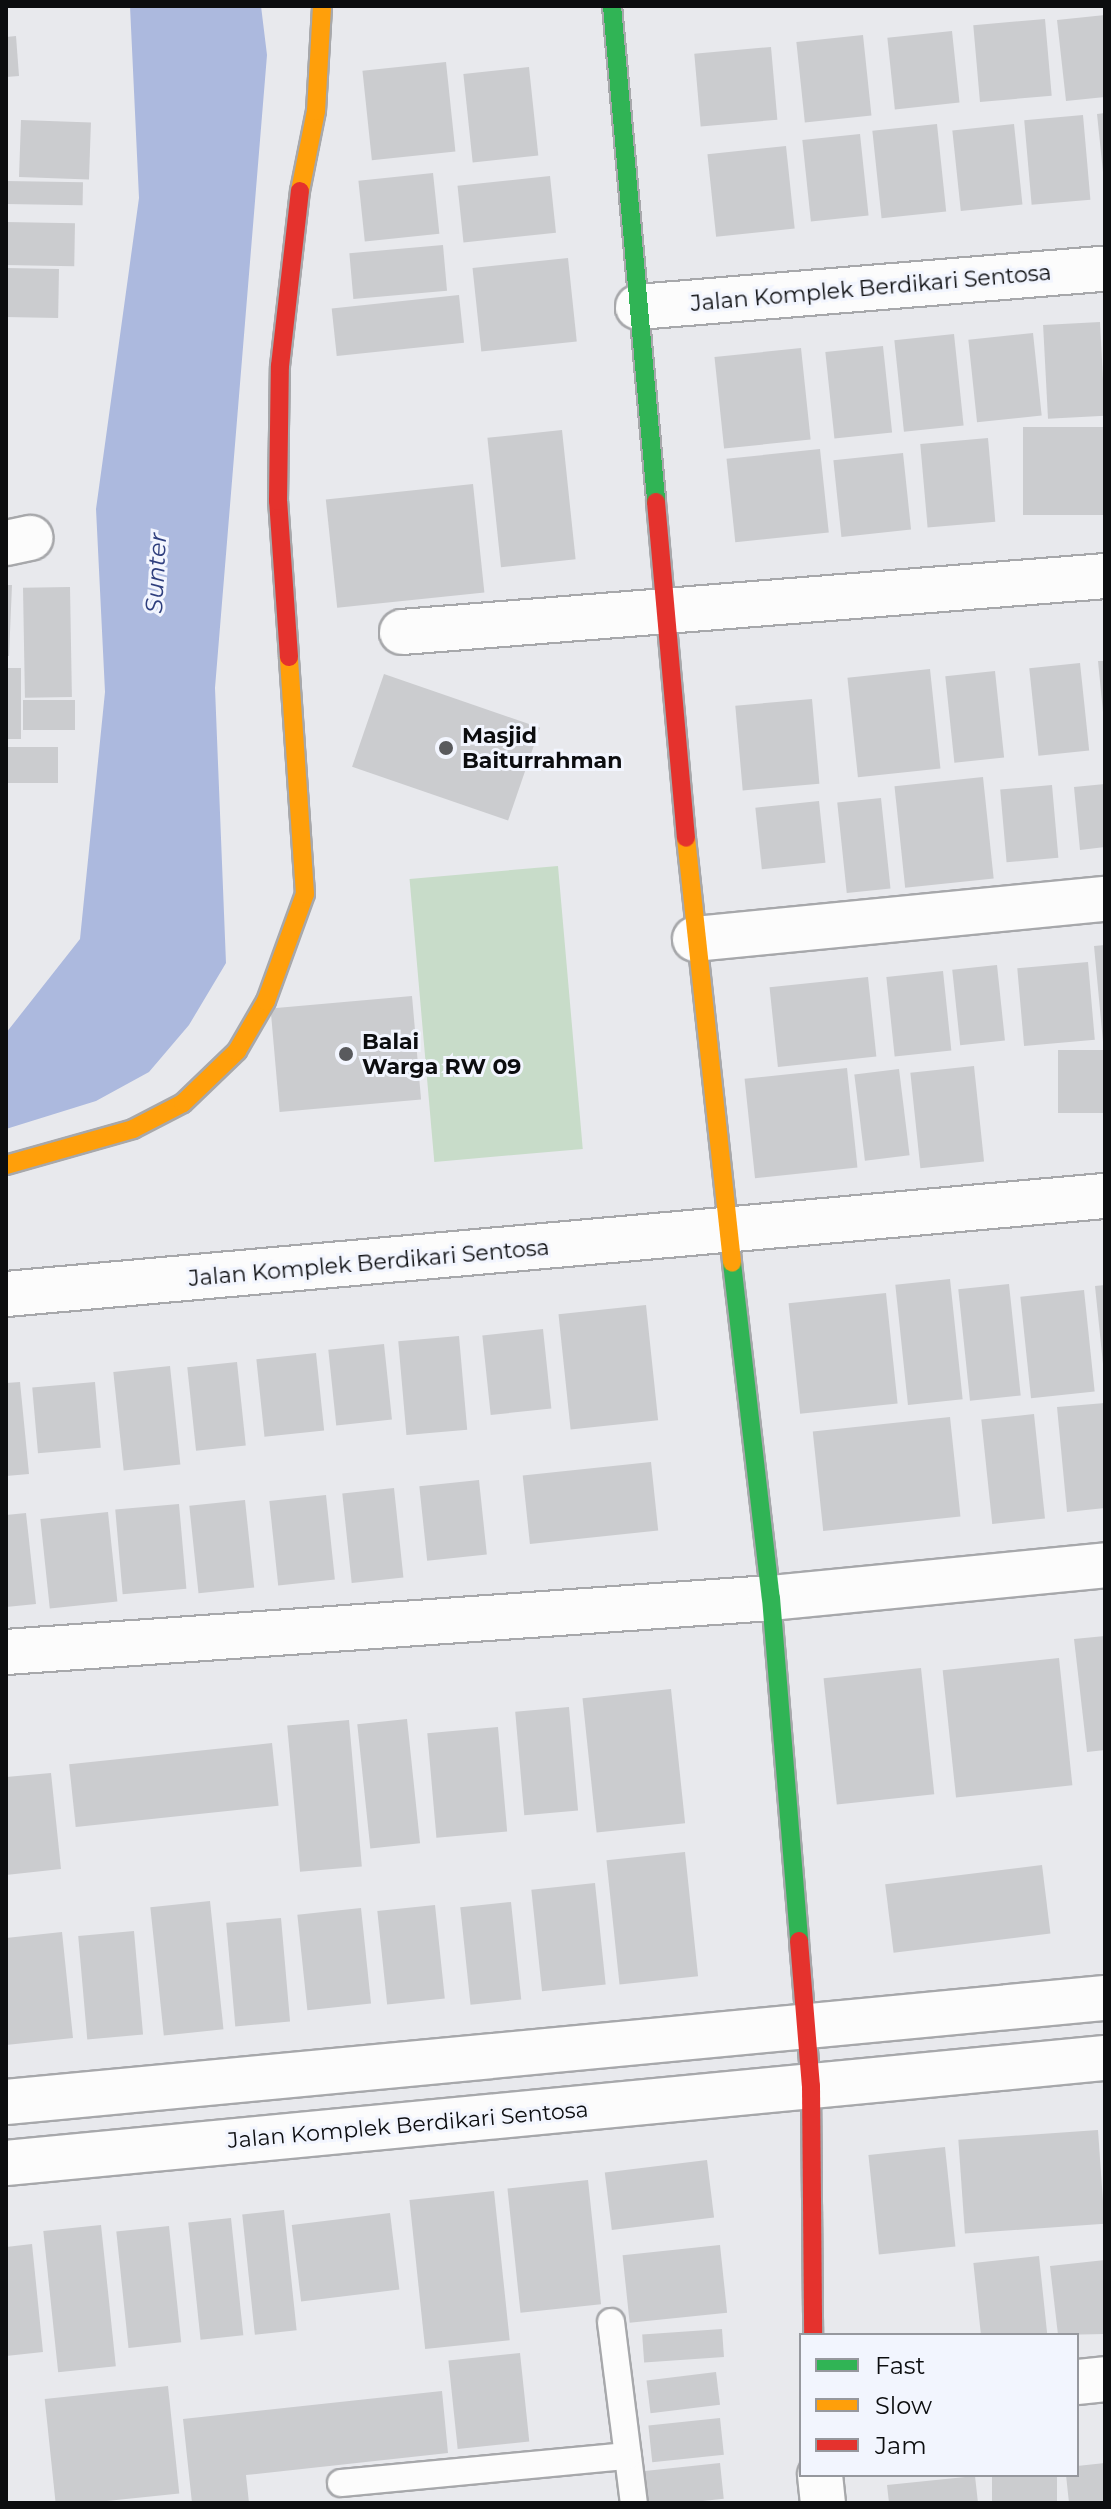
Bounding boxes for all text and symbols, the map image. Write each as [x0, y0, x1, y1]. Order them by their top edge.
street label: Jalan Komplek Berdikari Sentosa [690, 259, 1052, 317]
water label: Sunter [140, 532, 172, 614]
place label: Masjid Baiturrahman [462, 722, 622, 774]
marker: Masjid Baiturrahman [437, 739, 455, 757]
place label: Balai Warga RW 09 [362, 1028, 521, 1080]
marker: Balai Warga RW 09 [337, 1045, 355, 1063]
street label: Jalan Komplek Berdikari Sentosa [188, 1234, 550, 1292]
street label: Jalan Komplek Berdikari Sentosa [227, 2096, 589, 2154]
legend [799, 2333, 1079, 2477]
text: Fast [875, 2351, 925, 2380]
text: Slow [875, 2391, 932, 2420]
text: Jam [875, 2431, 927, 2460]

